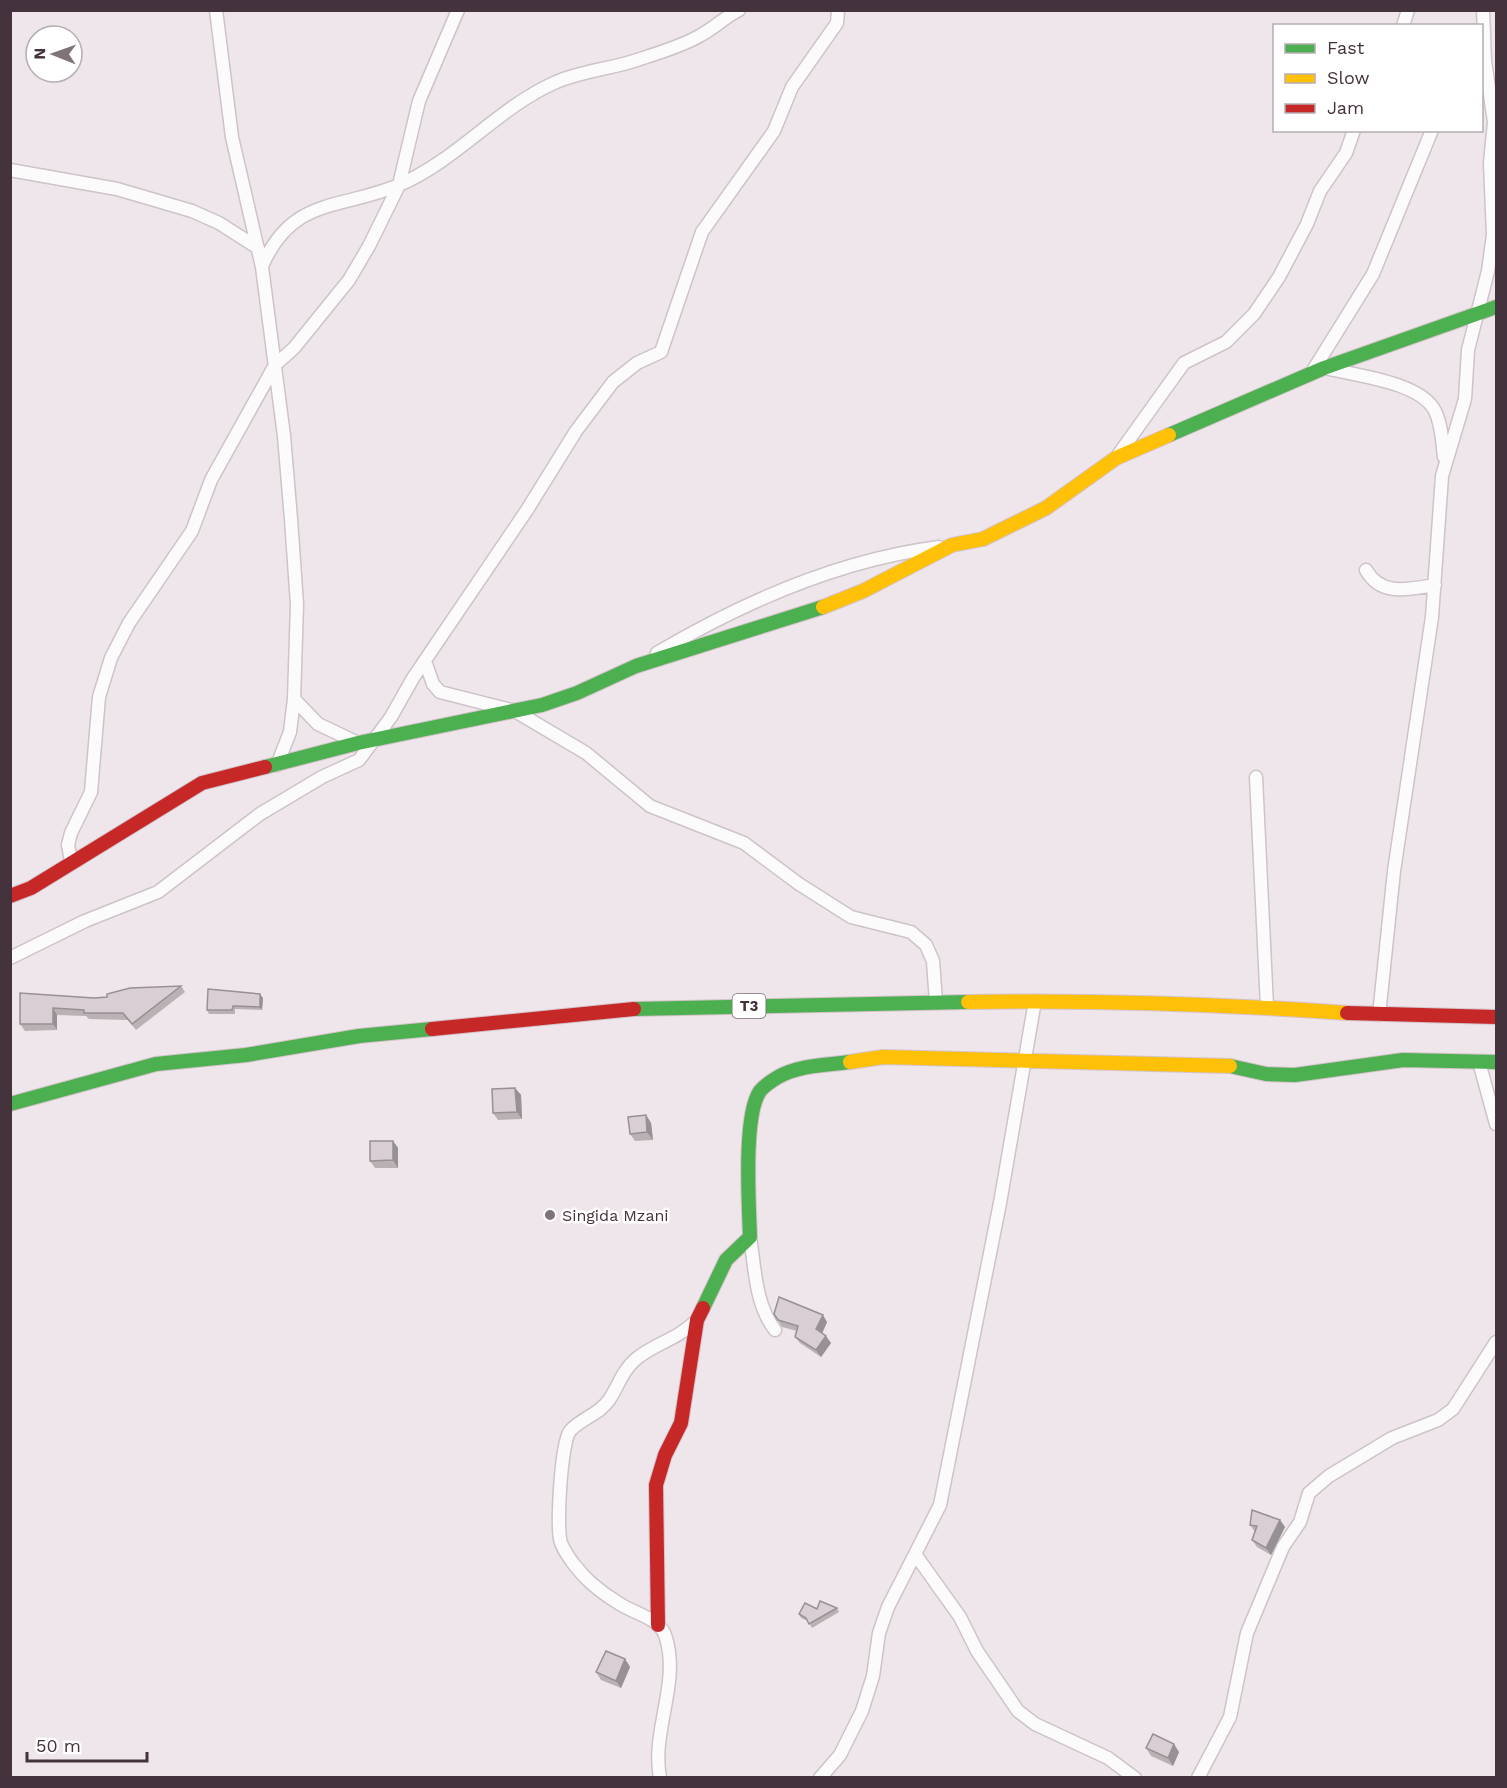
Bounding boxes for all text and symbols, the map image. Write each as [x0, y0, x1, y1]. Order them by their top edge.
north arrow [24, 24, 84, 84]
legend [1273, 24, 1483, 132]
text: Fast [1327, 37, 1365, 58]
text: N [30, 48, 49, 60]
text: Slow [1327, 67, 1370, 88]
text: Jam [1327, 97, 1364, 118]
road number: T3 [732, 994, 766, 1018]
place label: Singida Mzani [562, 1206, 669, 1225]
marker: Singida Mzani [543, 1208, 557, 1222]
scale bar [27, 1725, 147, 1763]
text: 50 m [36, 1735, 81, 1756]

